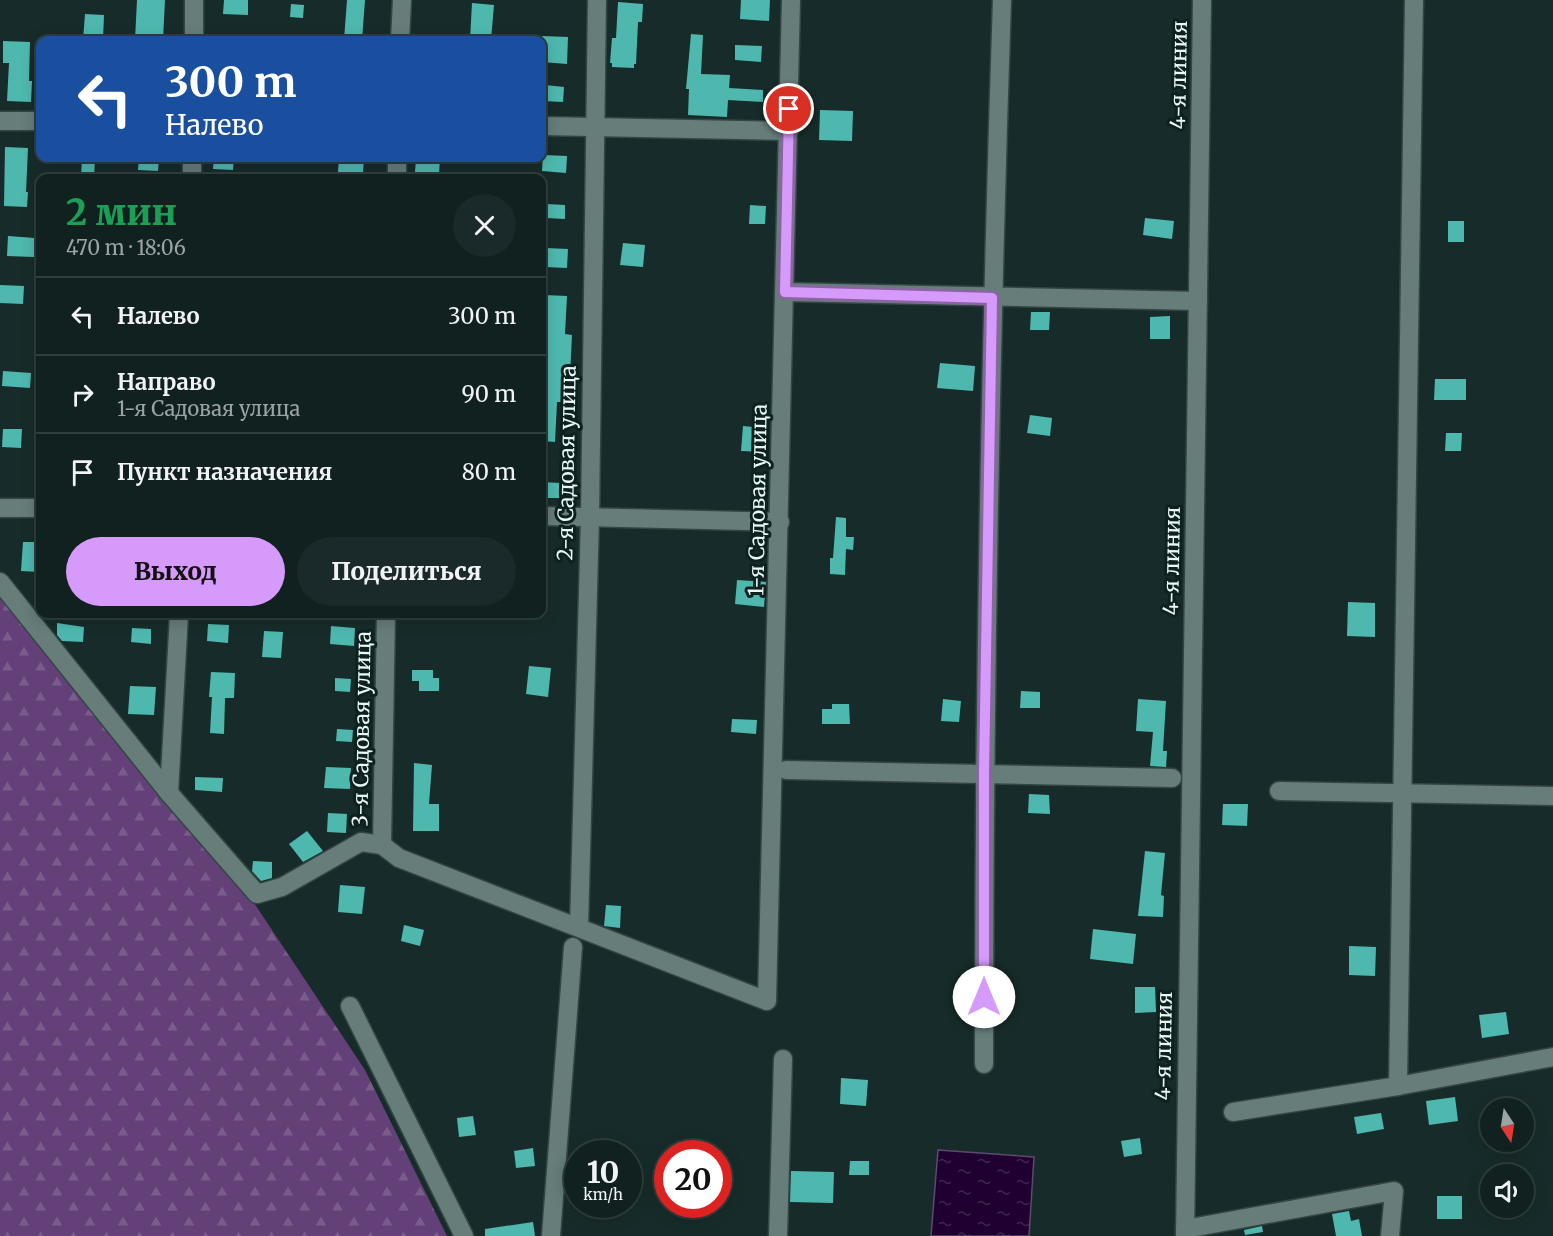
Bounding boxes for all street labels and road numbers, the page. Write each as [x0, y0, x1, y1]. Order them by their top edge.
street label: 4-я линия [1164, 20, 1193, 130]
street label: 2-я Садовая улица [551, 365, 582, 561]
street label: 1-я Садовая улица [742, 404, 773, 596]
street label: 4-я линия [1157, 506, 1186, 616]
street label: 3-я Садовая улица [346, 631, 377, 827]
street label: 4-я линия [1149, 991, 1178, 1101]

